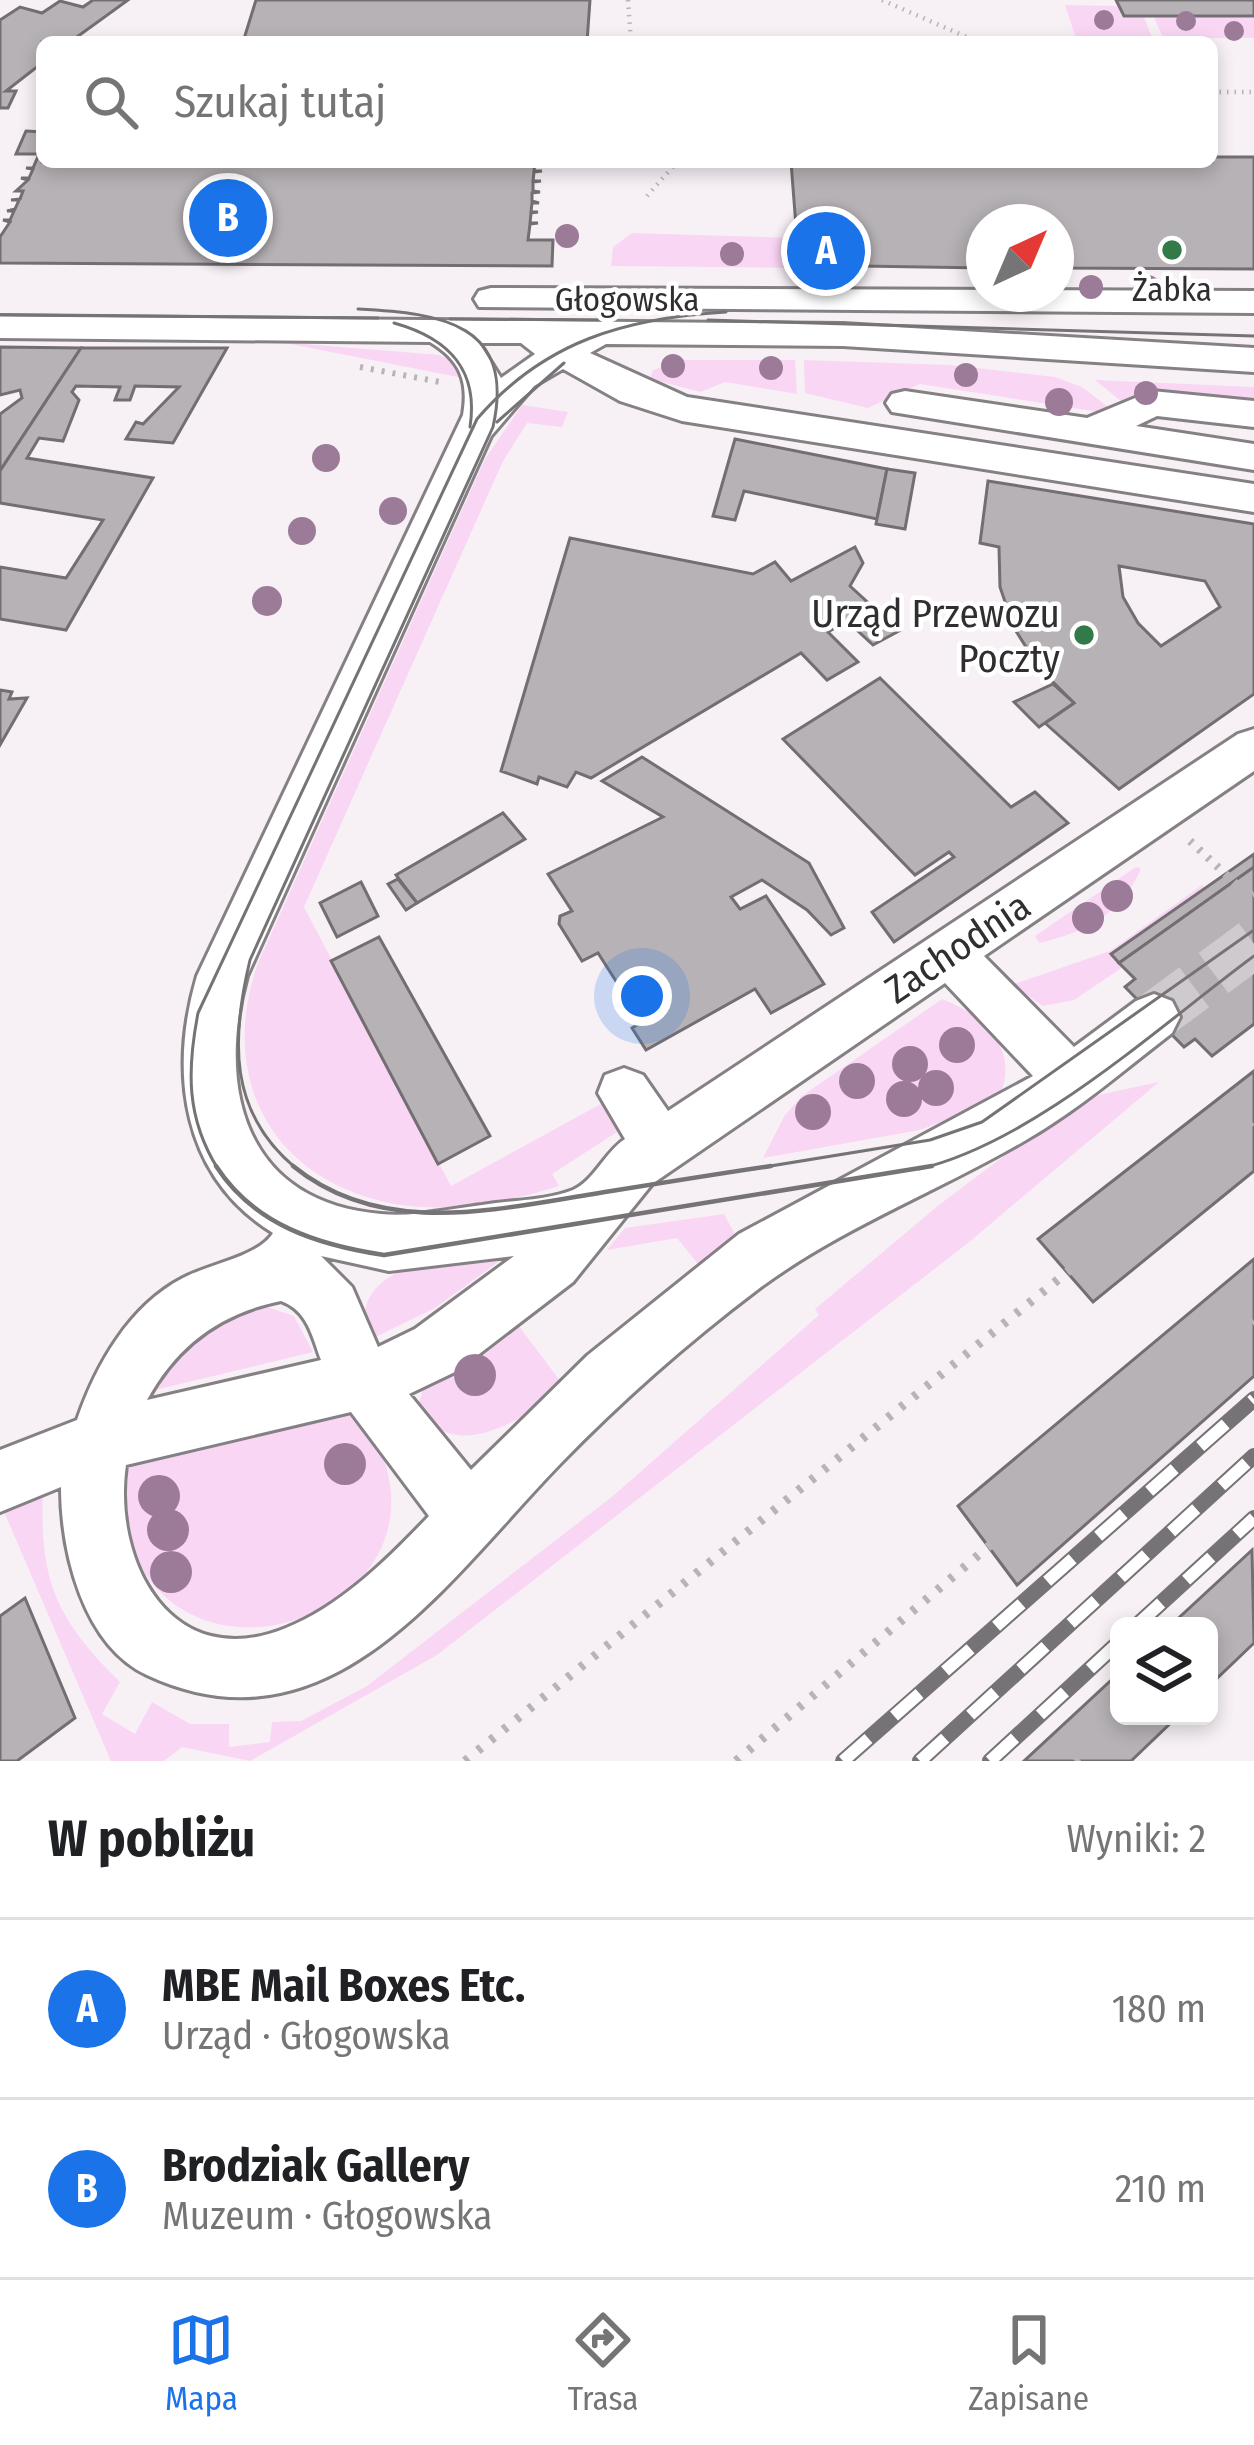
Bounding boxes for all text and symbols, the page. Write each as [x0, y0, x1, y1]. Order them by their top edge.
search box [36, 36, 1218, 168]
icon: search [78, 69, 144, 135]
text: Szukaj tutaj [174, 75, 386, 129]
pin: B [189, 173, 267, 263]
north arrow [966, 204, 1074, 312]
pin: A [787, 206, 865, 296]
marker: Żabka [1159, 237, 1185, 263]
place label: Żabka [1132, 270, 1212, 310]
street label: Głogowska [555, 280, 699, 320]
place label: Urząd Przewozu Poczty [811, 591, 1061, 682]
marker: Urząd Przewozu Poczty [1071, 622, 1097, 648]
street label: Zachodnia [876, 883, 1039, 1013]
your location [612, 966, 672, 1026]
map controls [1110, 1617, 1218, 1725]
button: layers [1110, 1617, 1218, 1725]
text: W pobliżu [48, 1808, 255, 1870]
text: Wyniki: 2 [1066, 1816, 1206, 1862]
text: MBE Mail Boxes Etc. [162, 1959, 525, 2013]
text: A [76, 1986, 98, 2032]
text: 180 m [1112, 1986, 1206, 2032]
text: Urząd · Głogowska [162, 2013, 451, 2059]
text: Brodziak Gallery [162, 2139, 470, 2193]
text: B [76, 2166, 98, 2212]
text: 210 m [1115, 2166, 1206, 2212]
text: Muzeum · Głogowska [162, 2193, 492, 2239]
tab: Mapa [165, 2307, 238, 2419]
tab: Trasa [568, 2307, 638, 2419]
tab: Zapisane [968, 2307, 1089, 2419]

